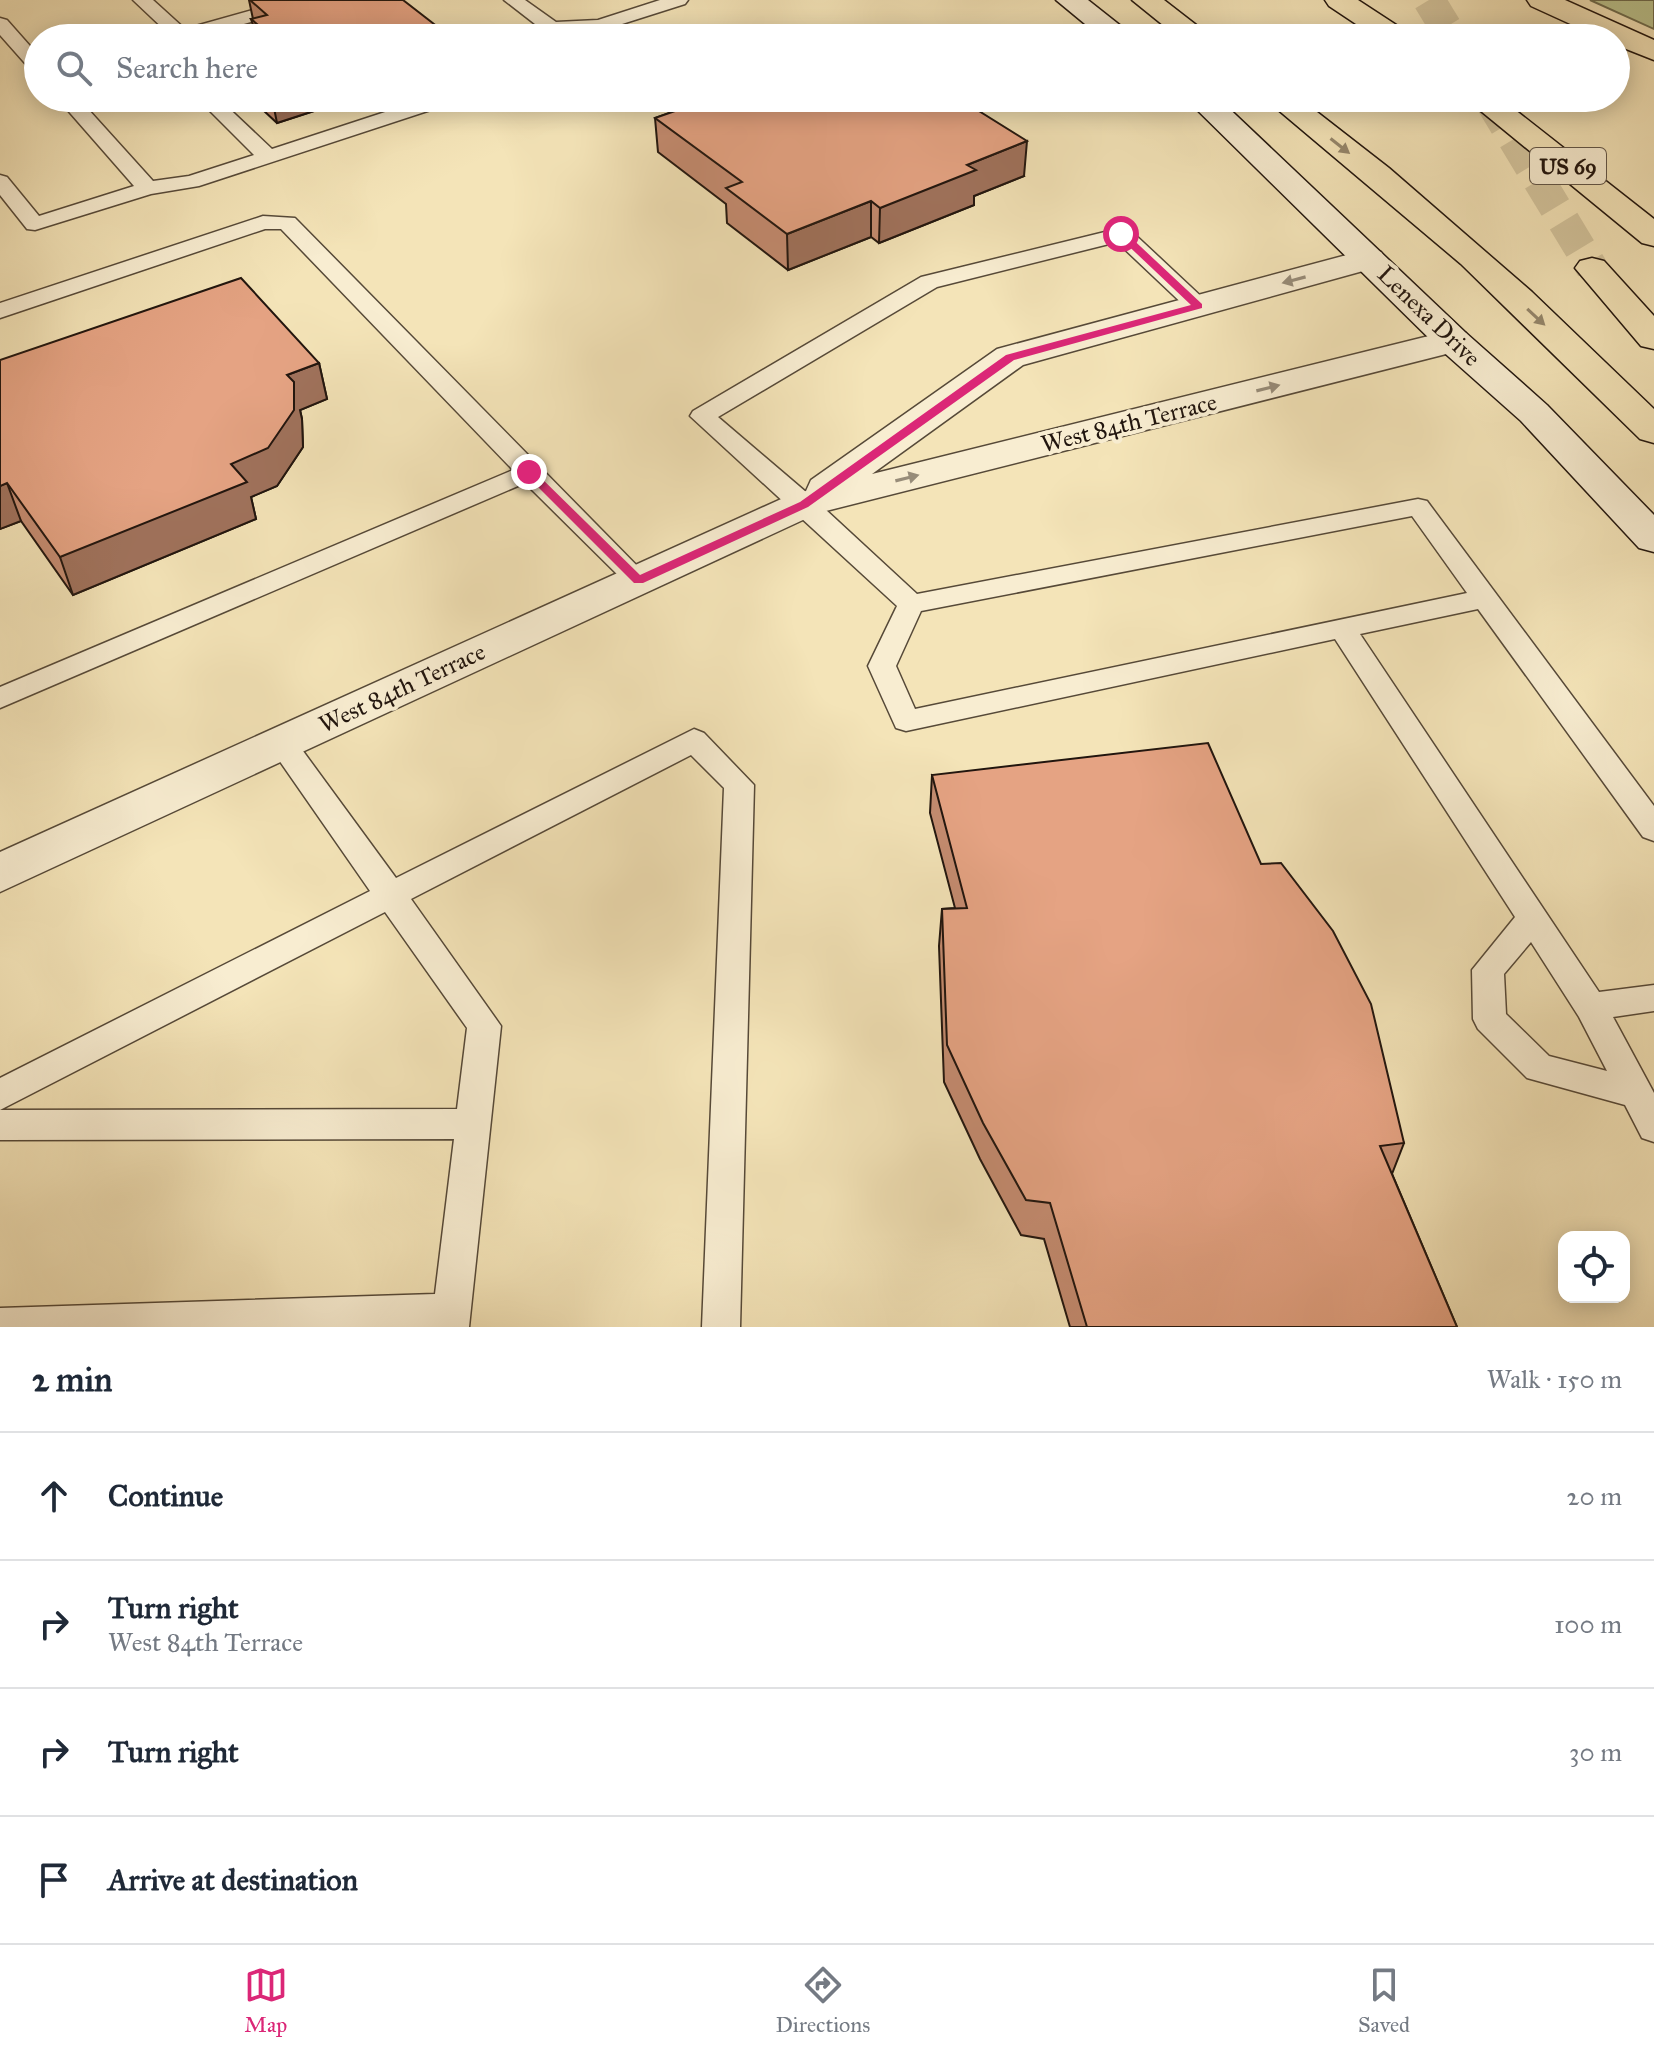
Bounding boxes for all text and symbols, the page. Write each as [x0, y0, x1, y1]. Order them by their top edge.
search box [24, 24, 1630, 112]
icon: search [52, 46, 96, 90]
text: Search here [116, 50, 258, 86]
one-way arrow [1330, 138, 1350, 154]
road number: US 69 [1530, 148, 1606, 184]
route start [1103, 216, 1139, 252]
street label: Lenexa Drive [1371, 259, 1487, 373]
one-way arrow [1282, 274, 1306, 287]
one-way arrow [1527, 307, 1546, 325]
one-way arrow [1255, 382, 1280, 394]
street label: West 84th Terrace [1038, 387, 1220, 459]
route end [511, 454, 547, 490]
one-way arrow [894, 472, 919, 484]
street label: West 84th Terrace [314, 636, 490, 740]
map controls [1558, 1231, 1630, 1303]
button: locate [1558, 1231, 1630, 1303]
text: 2 min [32, 1359, 112, 1400]
text: Walk · 150 m [1487, 1363, 1622, 1395]
icon: ahead [32, 1474, 76, 1518]
text: Continue [108, 1478, 223, 1514]
text: 20 m [1567, 1480, 1622, 1512]
text: Turn right [108, 1590, 239, 1626]
icon: right [32, 1602, 76, 1646]
text: 100 m [1554, 1608, 1622, 1640]
text: West 84th Terrace [108, 1626, 303, 1658]
icon: right [32, 1730, 76, 1774]
text: Turn right [108, 1734, 239, 1770]
text: 30 m [1569, 1736, 1622, 1768]
icon: arrive [32, 1858, 76, 1902]
text: Arrive at destination [108, 1862, 358, 1898]
tab: Map [244, 1963, 288, 2038]
tab: Directions [775, 1963, 870, 2038]
tab: Saved [1358, 1963, 1410, 2038]

